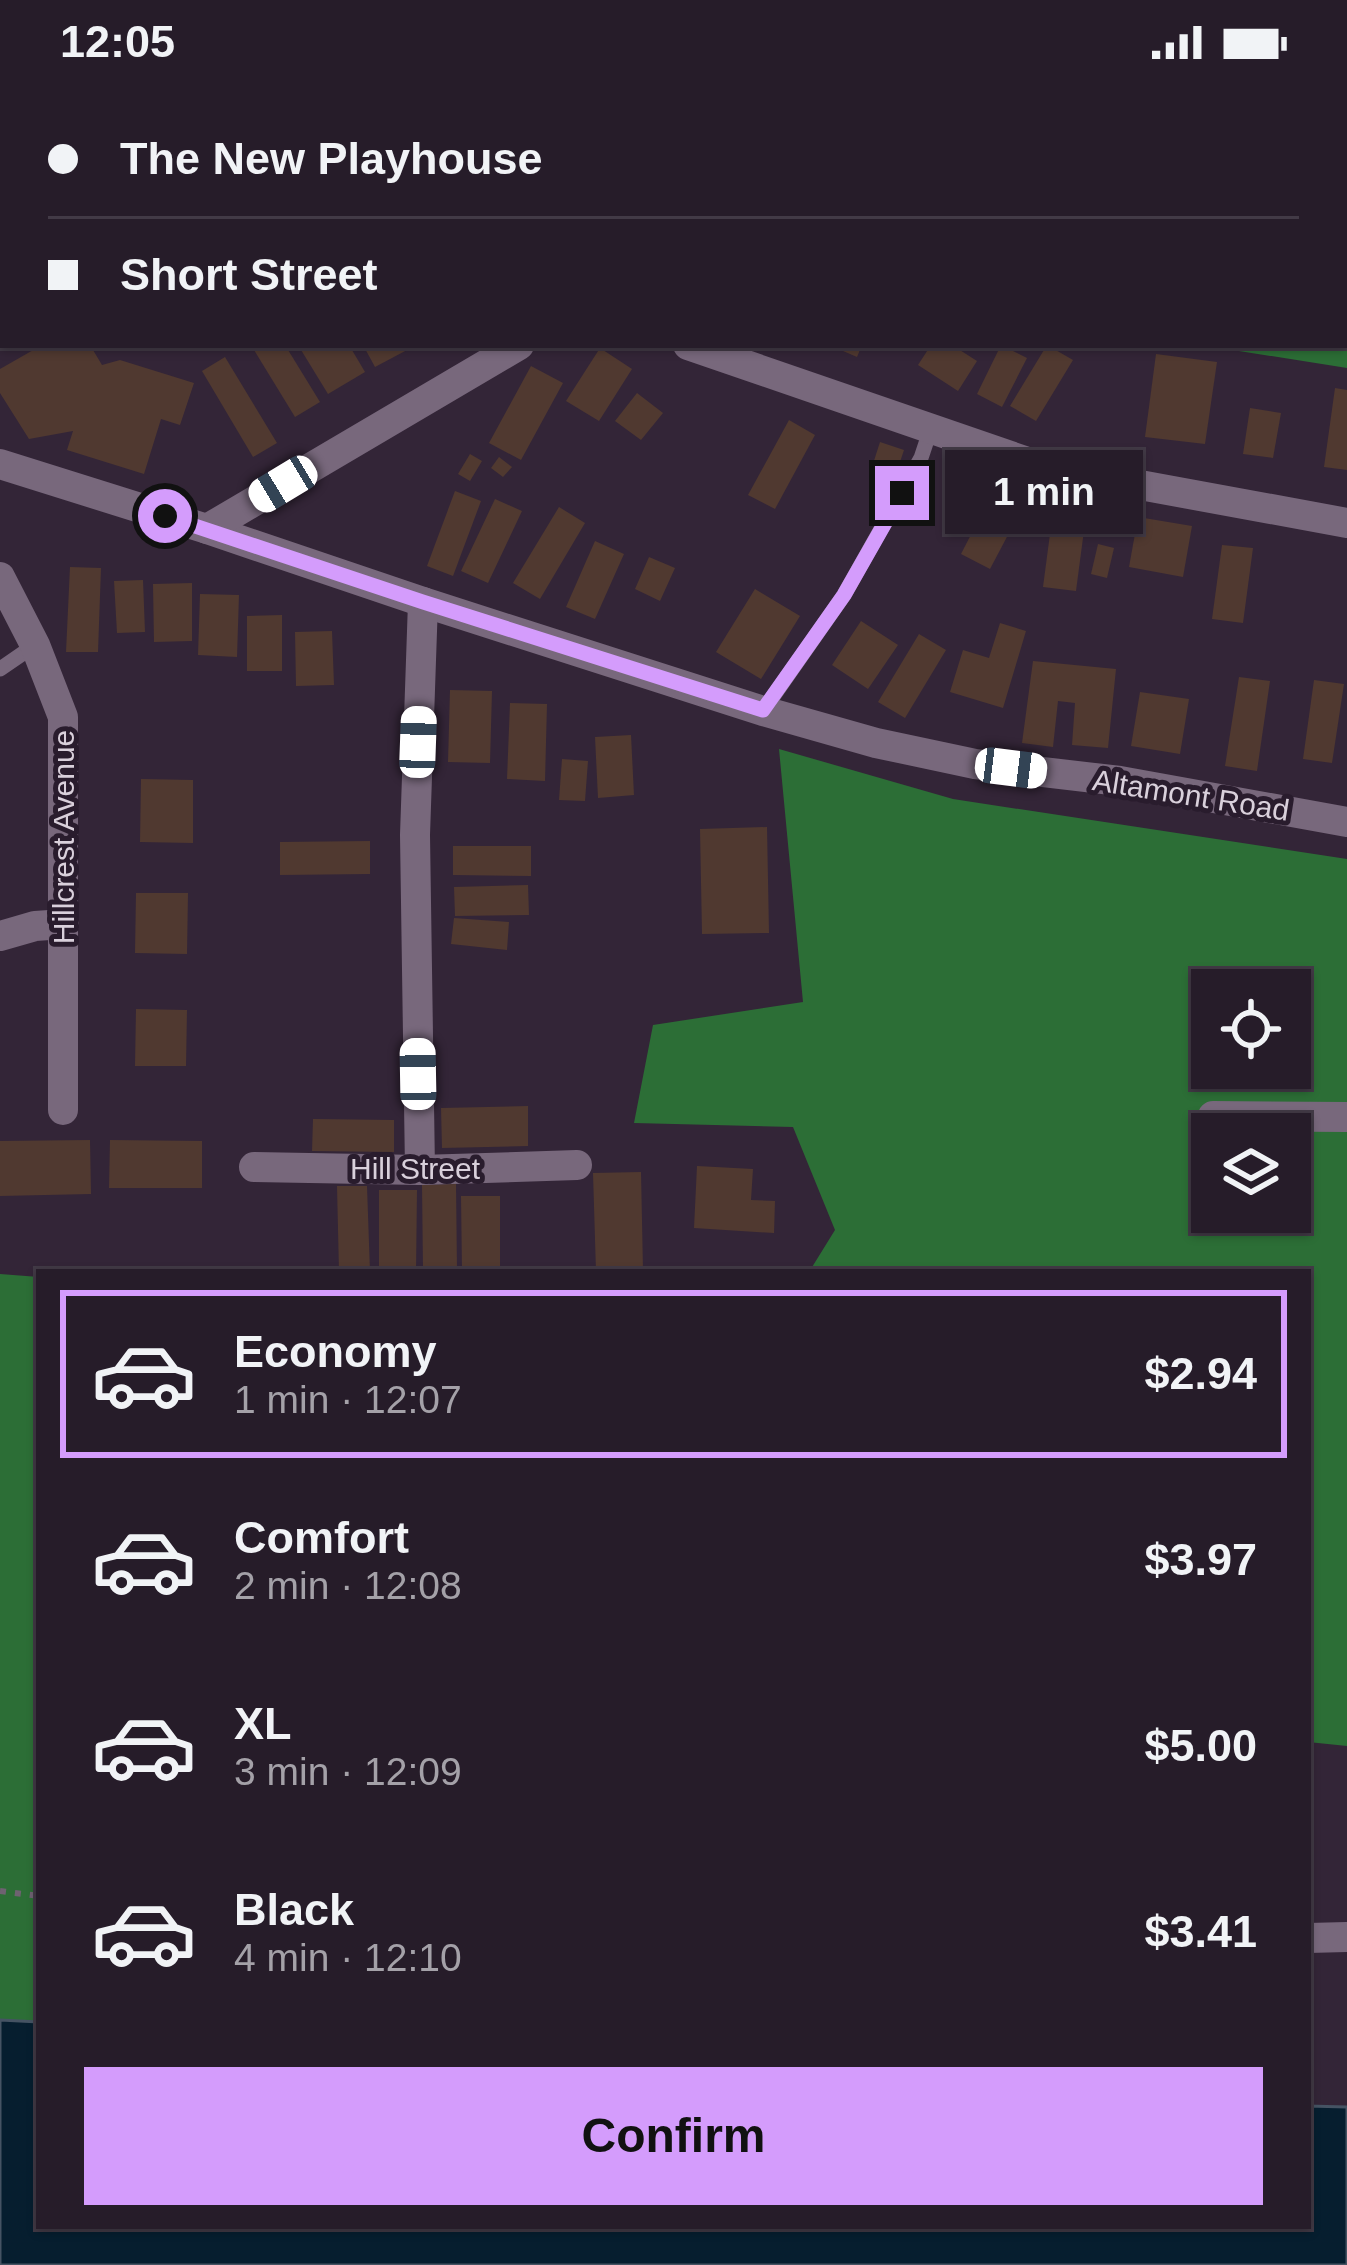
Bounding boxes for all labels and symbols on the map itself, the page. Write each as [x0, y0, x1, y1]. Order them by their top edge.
car [243, 450, 323, 518]
callout: 1 min [944, 451, 1142, 535]
route end [875, 466, 929, 520]
route start [138, 489, 192, 543]
car [399, 705, 437, 779]
street label: Hillcrest Avenue [47, 730, 80, 944]
car [973, 746, 1049, 790]
street label: Altamont Road [1090, 763, 1292, 827]
car [399, 1038, 437, 1110]
street label: Hill Street [350, 1152, 481, 1185]

